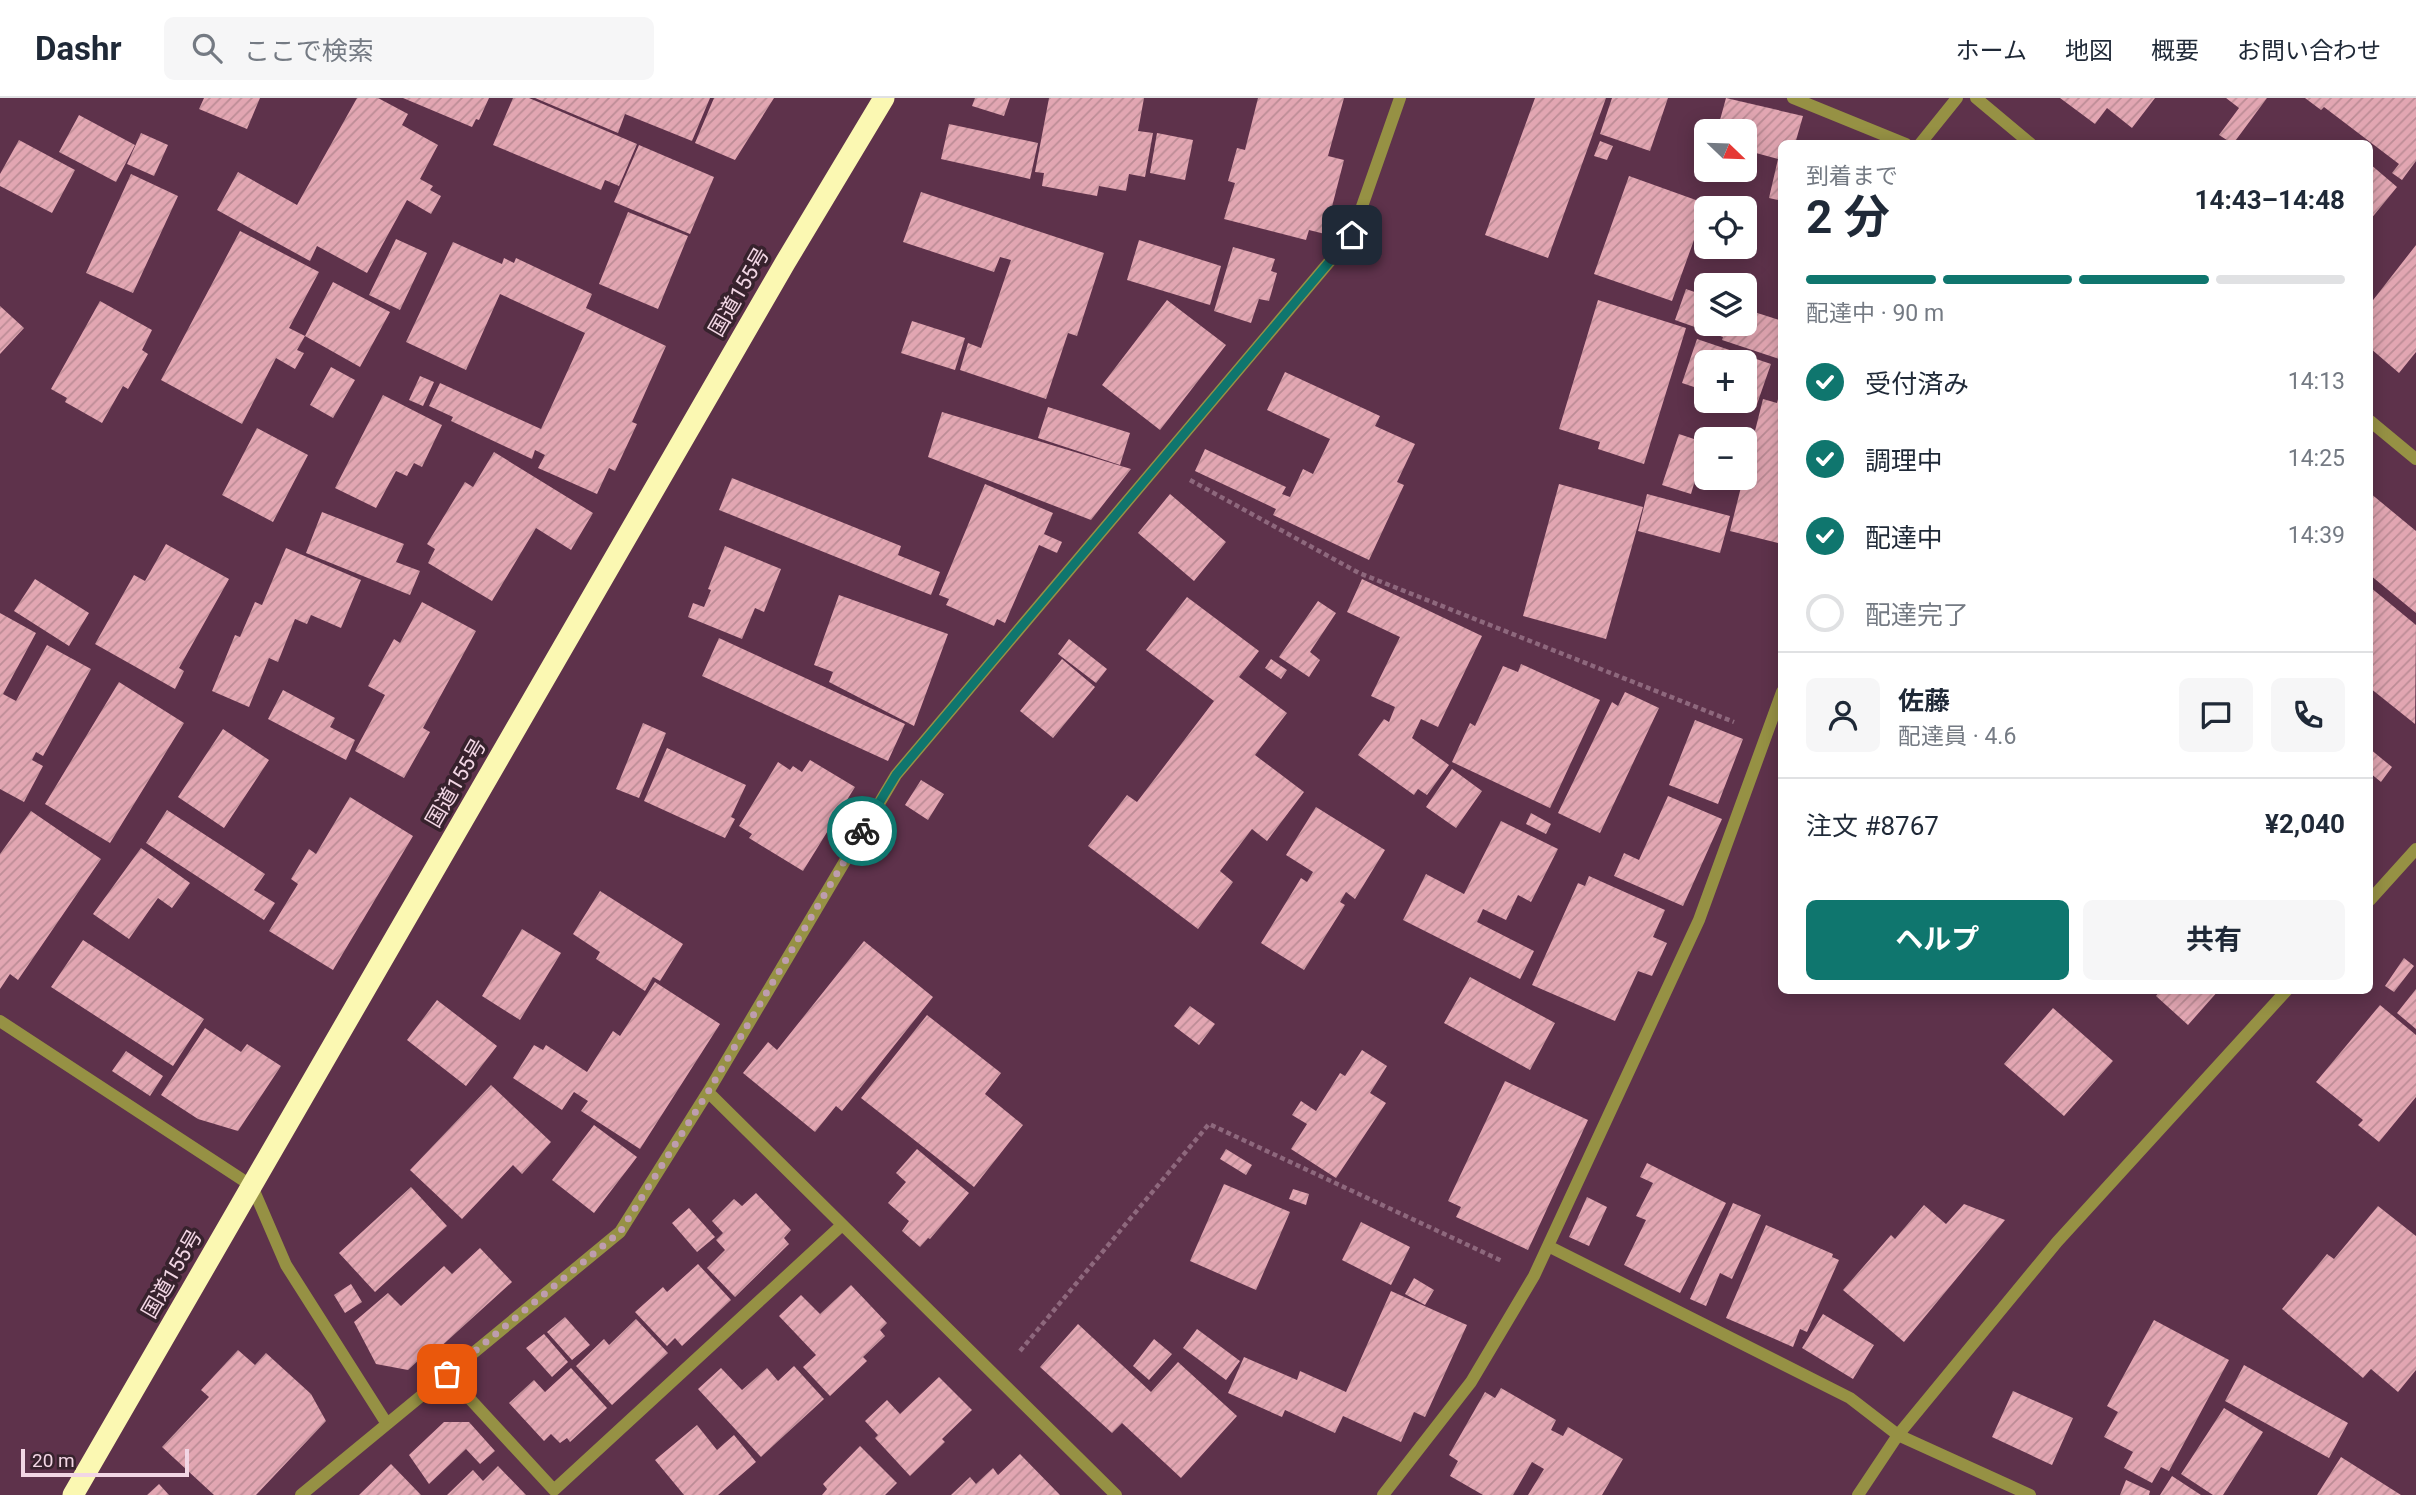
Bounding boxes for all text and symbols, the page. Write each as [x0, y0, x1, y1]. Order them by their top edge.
search box [164, 17, 654, 80]
text: Dashr [35, 29, 122, 68]
icon: search [188, 29, 226, 67]
text: ここで検索 [244, 36, 374, 66]
text: ホーム [1956, 37, 2027, 65]
text: 地図 [2065, 37, 2113, 65]
text: 概要 [2151, 37, 2199, 65]
text: お問い合わせ [2237, 37, 2381, 65]
north arrow [1694, 119, 1757, 182]
map controls [1694, 119, 1757, 490]
text: 到着まで [1806, 163, 1898, 190]
text: 14:43–14:48 [2195, 185, 2345, 215]
text: 2 分 [1806, 190, 1890, 244]
button: locate [1694, 196, 1757, 259]
pin [1322, 205, 1382, 265]
icon: home [1333, 216, 1371, 254]
street label: 国道155号 [704, 243, 774, 341]
button: layers [1694, 273, 1757, 336]
text: 配達中 · 90 m [1806, 300, 1944, 327]
button: + [1694, 350, 1757, 413]
icon: check [1806, 363, 1844, 401]
text: 14:13 [2288, 368, 2345, 395]
text: 受付済み [1865, 369, 1969, 399]
button: − [1694, 427, 1757, 490]
icon: check [1806, 440, 1844, 478]
text: 14:25 [2288, 445, 2345, 472]
text: 調理中 [1865, 446, 1943, 476]
icon: check [1806, 517, 1844, 555]
text: 14:39 [2288, 522, 2345, 549]
text: 配達中 [1865, 523, 1943, 553]
text: 配達完了 [1865, 600, 1969, 630]
button: person [1806, 678, 1880, 752]
button: chat [2179, 678, 2253, 752]
button: phone [2271, 678, 2345, 752]
text: 佐藤 [1898, 686, 1950, 716]
text: 配達員 · 4.6 [1898, 723, 2016, 750]
street label: 国道155号 [421, 734, 491, 832]
courier [827, 796, 897, 866]
text: ¥2,040 [2265, 809, 2345, 839]
text: 注文 #8767 [1806, 811, 1939, 841]
icon: bike [843, 812, 881, 850]
button: ヘルプ [1806, 900, 2069, 980]
button: 共有 [2083, 900, 2345, 980]
street label: 国道155号 [137, 1225, 207, 1323]
pin [417, 1344, 477, 1404]
icon: bag [428, 1355, 466, 1393]
scale bar [21, 1446, 189, 1478]
text: 20 m [32, 1449, 75, 1472]

